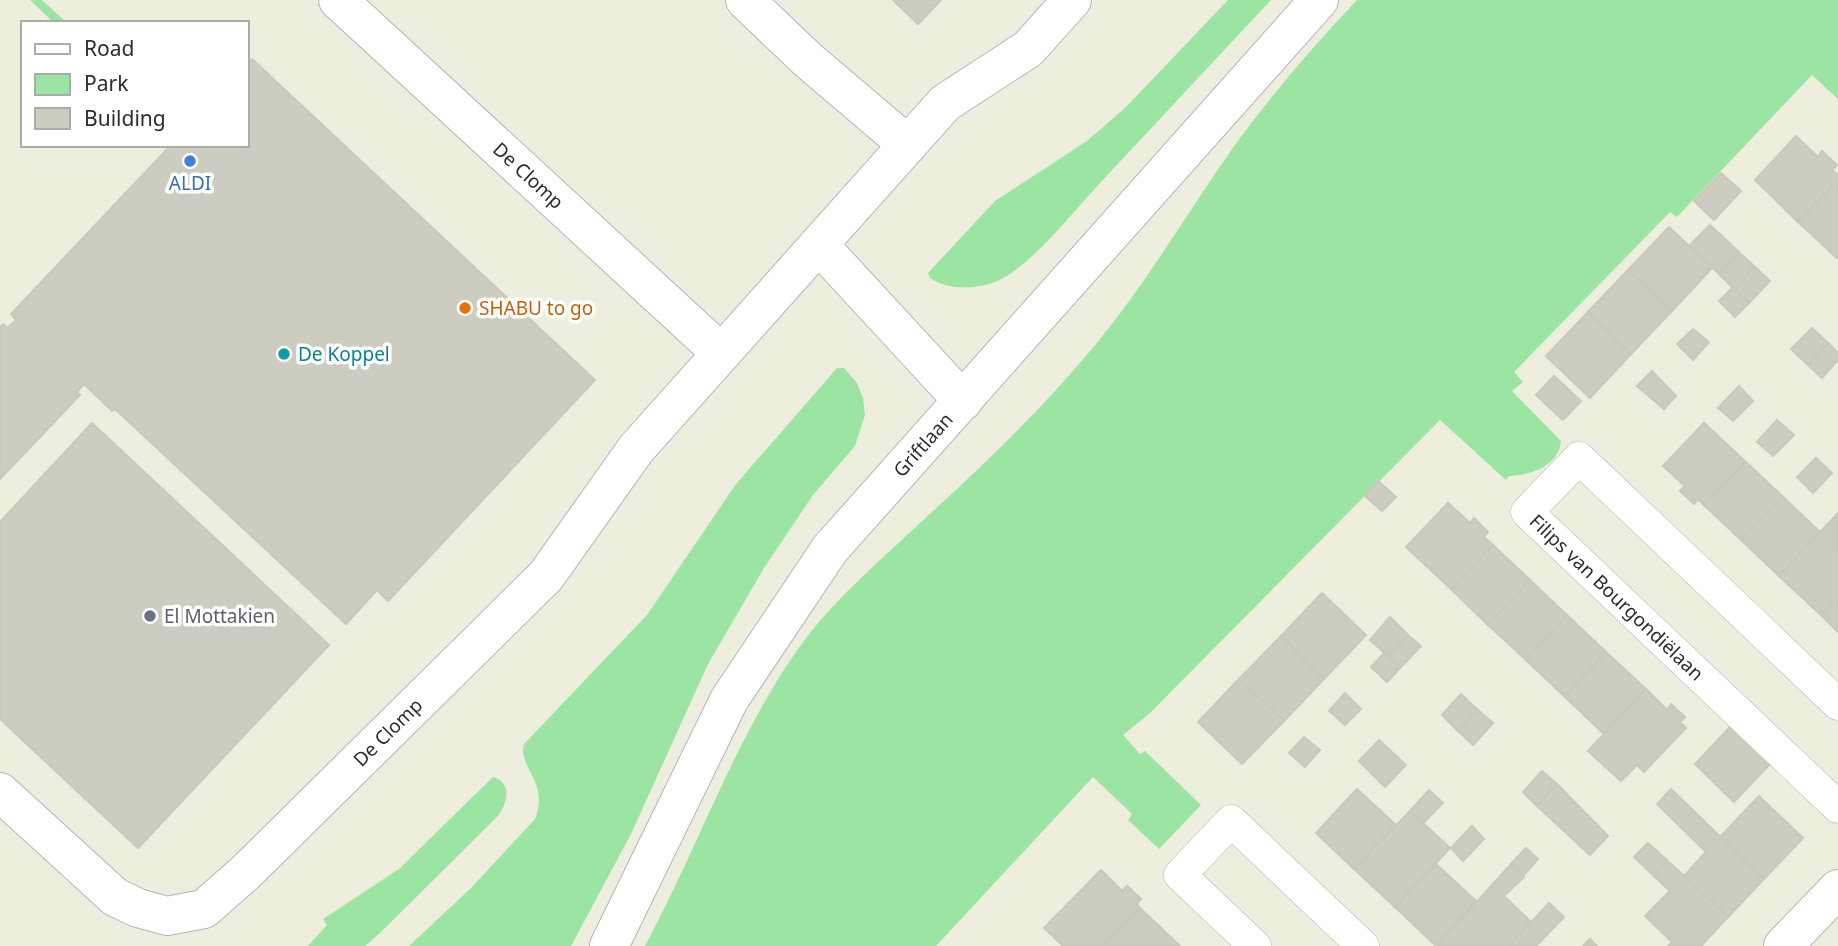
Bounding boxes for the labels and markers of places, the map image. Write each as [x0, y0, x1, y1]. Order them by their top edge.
marker: ALDI [182, 153, 198, 169]
place label: ALDI [169, 170, 211, 196]
place label: SHABU to go [479, 295, 593, 321]
marker: SHABU to go [457, 300, 473, 316]
place label: De Koppel [298, 341, 390, 367]
marker: De Koppel [276, 346, 292, 362]
place label: El Mottakien [164, 603, 275, 629]
marker: El Mottakien [142, 608, 158, 624]

